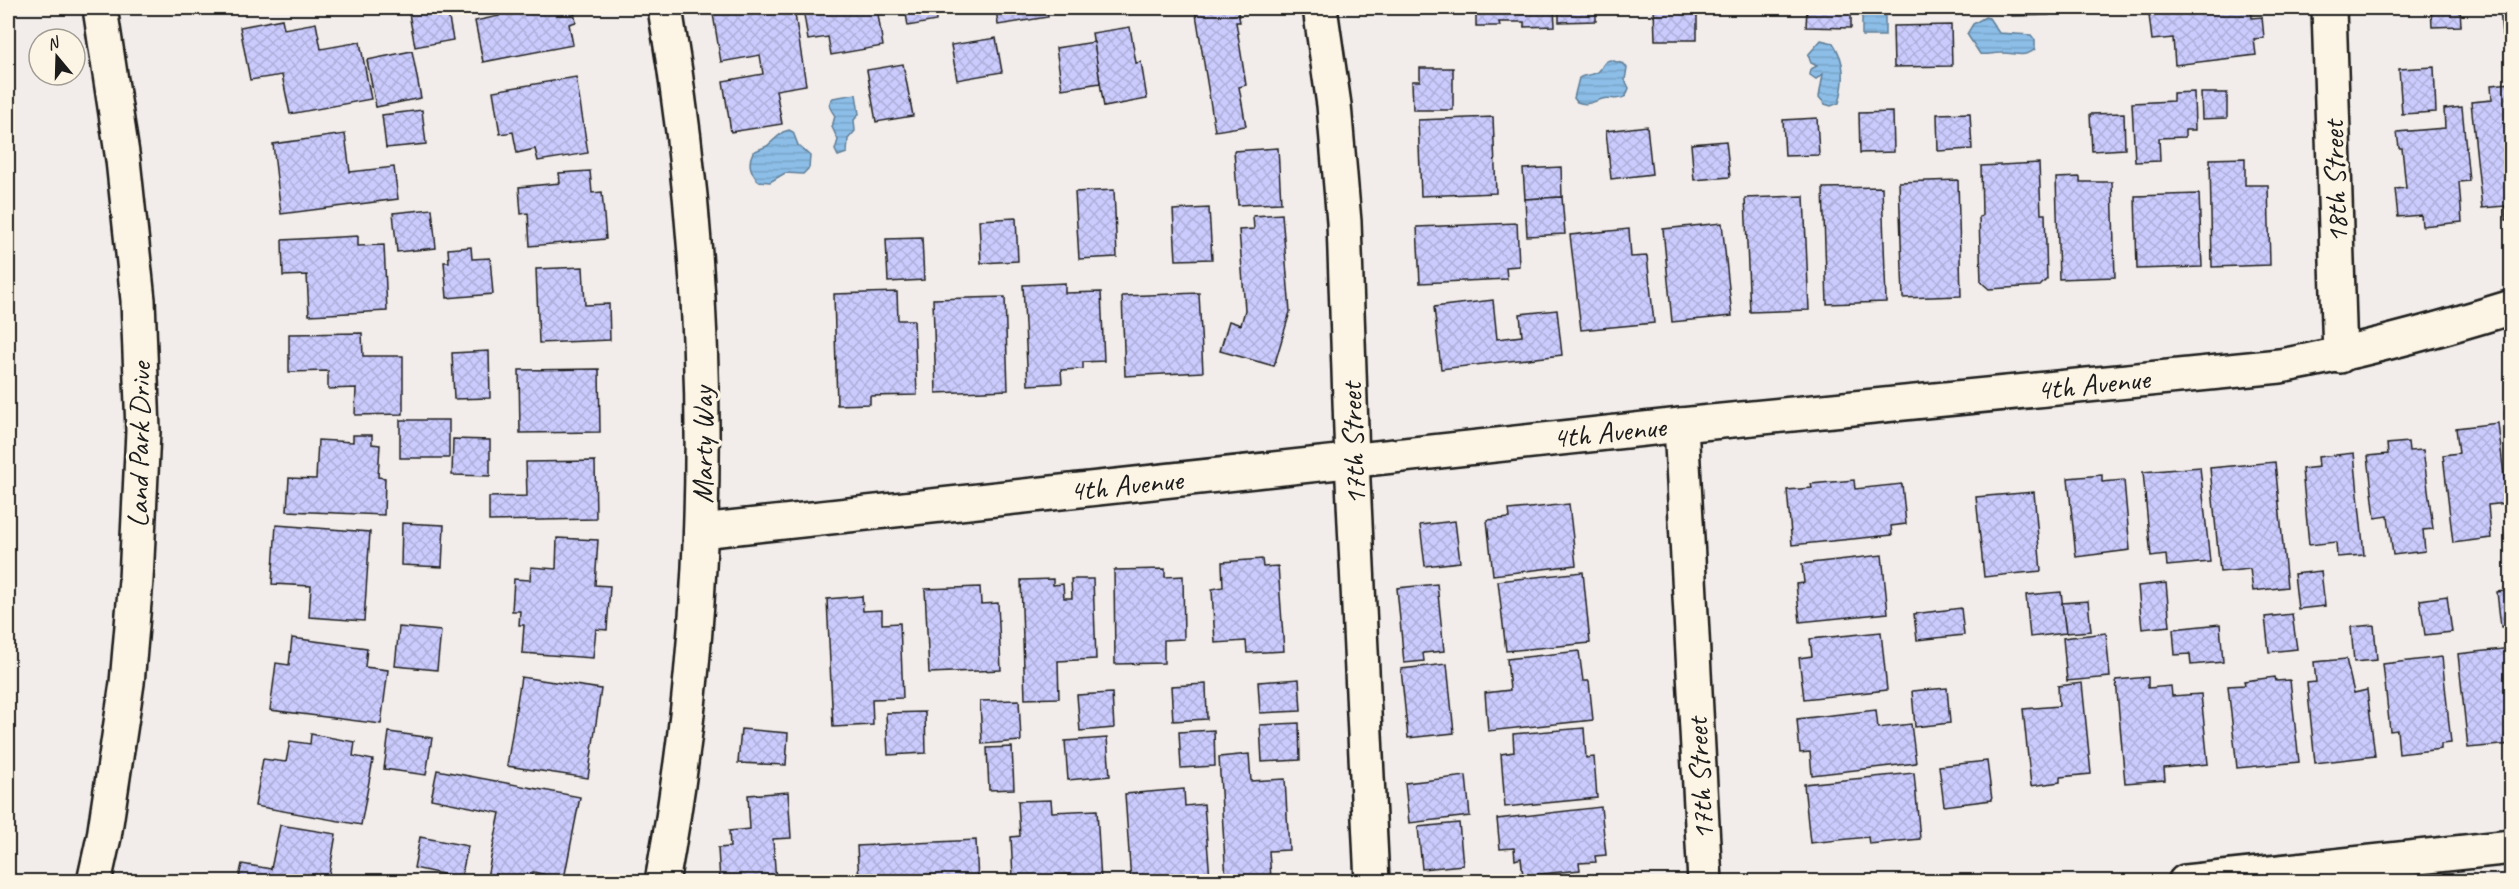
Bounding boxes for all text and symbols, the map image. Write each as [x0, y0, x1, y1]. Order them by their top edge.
north arrow [27, 27, 87, 87]
text: N [45, 32, 63, 55]
street label: 18th Street [2314, 117, 2356, 244]
street label: 4th Avenue [2035, 359, 2154, 409]
street label: Land Park Drive [119, 360, 159, 528]
street label: 17th Street [1332, 379, 1374, 506]
street label: Marty Way [683, 384, 721, 503]
street label: 4th Avenue [1551, 407, 1670, 457]
street label: 4th Avenue [1068, 460, 1187, 510]
street label: 17th Street [1678, 714, 1722, 841]

